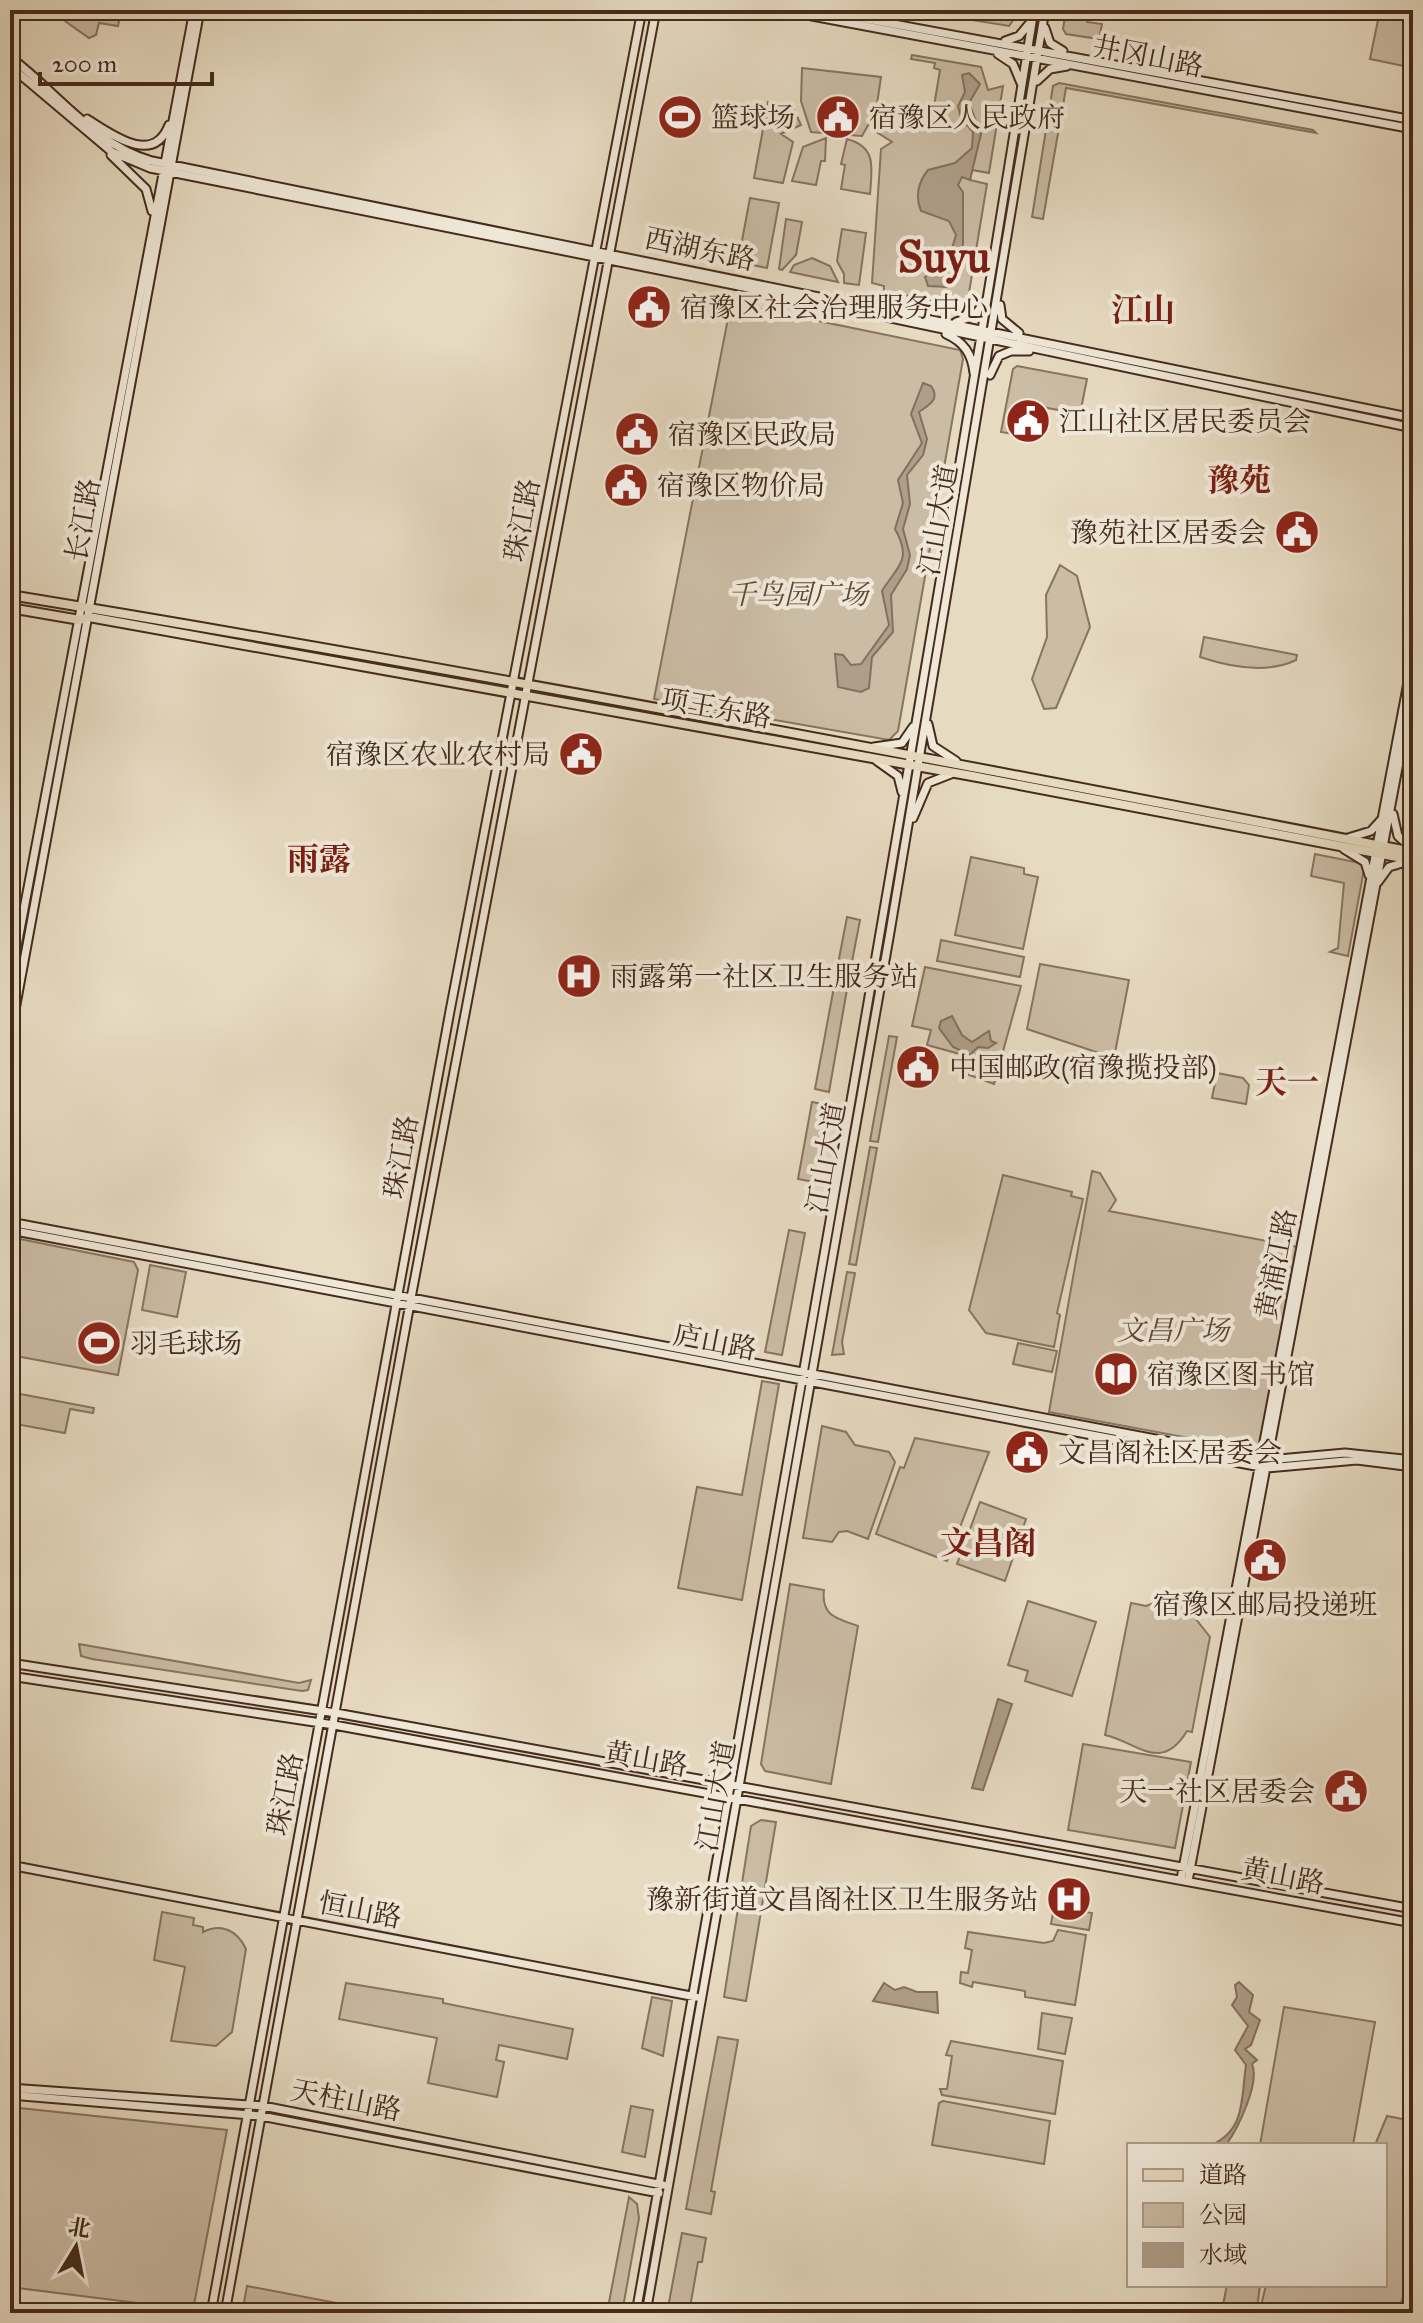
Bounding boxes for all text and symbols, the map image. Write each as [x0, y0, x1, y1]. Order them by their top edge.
street label: 井冈山路 [1090, 28, 1206, 84]
scale bar [40, 36, 212, 86]
text: 200 m [52, 49, 117, 79]
sports icon: 篮球场 [656, 93, 704, 141]
public building icon: 宿豫区人民政府 [814, 93, 862, 141]
place label: 篮球场 [711, 100, 795, 135]
place label: 宿豫区人民政府 [869, 100, 1065, 135]
street label: 西湖东路 [642, 220, 758, 278]
district label: Suyu [898, 230, 991, 284]
public building icon: 宿豫区社会治理服务中心 [625, 283, 673, 331]
place label: 宿豫区社会治理服务中心 [680, 290, 988, 325]
district label: 江山 [1111, 291, 1175, 330]
public building icon: 江山社区居民委员会 [1004, 397, 1052, 445]
place label: 江山社区居民委员会 [1059, 404, 1311, 439]
public building icon: 宿豫区民政局 [613, 410, 661, 458]
place label: 宿豫区民政局 [668, 417, 836, 452]
public building icon: 宿豫区物价局 [602, 461, 650, 509]
district label: 豫苑 [1207, 461, 1271, 500]
street label: 江山大道 [911, 462, 965, 578]
place label: 宿豫区物价局 [657, 468, 825, 503]
street label: 珠江路 [497, 475, 547, 565]
street label: 长江路 [58, 476, 108, 564]
public building icon: 豫苑社区居委会 [1273, 508, 1321, 556]
place label: 豫苑社区居委会 [1070, 515, 1266, 550]
park label: 千鸟园广场 [728, 577, 870, 612]
street label: 项王东路 [658, 681, 774, 735]
public building icon: 宿豫区农业农村局 [557, 730, 605, 778]
place label: 宿豫区农业农村局 [326, 737, 550, 772]
district label: 雨露 [287, 840, 351, 879]
hospital icon: 雨露第一社区卫生服务站 [555, 952, 603, 1000]
place label: 雨露第一社区卫生服务站 [610, 959, 918, 994]
public building icon: 中国邮政(宿豫揽投部) [894, 1043, 942, 1091]
place label: 中国邮政(宿豫揽投部) [949, 1050, 1217, 1085]
district label: 天一 [1255, 1063, 1319, 1102]
street label: 江山大道 [799, 1100, 853, 1216]
street label: 珠江路 [376, 1113, 426, 1201]
street label: 黄浦江路 [1248, 1206, 1304, 1322]
park label: 文昌广场 [1117, 1313, 1231, 1348]
street label: 庐山路 [670, 1317, 760, 1367]
sports icon: 羽毛球场 [75, 1319, 123, 1367]
place label: 羽毛球场 [130, 1326, 242, 1361]
library icon: 宿豫区图书馆 [1092, 1350, 1140, 1398]
place label: 宿豫区图书馆 [1147, 1357, 1315, 1392]
public building icon: 文昌阁社区居委会 [1003, 1428, 1051, 1476]
place label: 文昌阁社区居委会 [1058, 1435, 1282, 1470]
district label: 文昌阁 [940, 1524, 1036, 1563]
public building icon: 宿豫区邮局投递班 [1241, 1536, 1289, 1584]
place label: 宿豫区邮局投递班 [1153, 1587, 1377, 1622]
street label: 黄山路 [602, 1734, 690, 1784]
street label: 江山大道 [689, 1738, 743, 1854]
street label: 珠江路 [260, 1749, 310, 1839]
public building icon: 天一社区居委会 [1322, 1767, 1370, 1815]
place label: 天一社区居委会 [1119, 1774, 1315, 1809]
street label: 黄山路 [1238, 1851, 1328, 1901]
hospital icon: 豫新街道文昌阁社区卫生服务站 [1045, 1875, 1093, 1923]
place label: 豫新街道文昌阁社区卫生服务站 [646, 1882, 1038, 1917]
street label: 恒山路 [315, 1885, 405, 1935]
street label: 天柱山路 [288, 2072, 404, 2128]
legend [1127, 2143, 1387, 2287]
text: 道路 [1199, 2160, 1247, 2190]
text: 公园 [1199, 2200, 1247, 2230]
north arrow [36, 2207, 116, 2287]
text: 北 [66, 2213, 93, 2243]
text: 水域 [1199, 2240, 1247, 2270]

